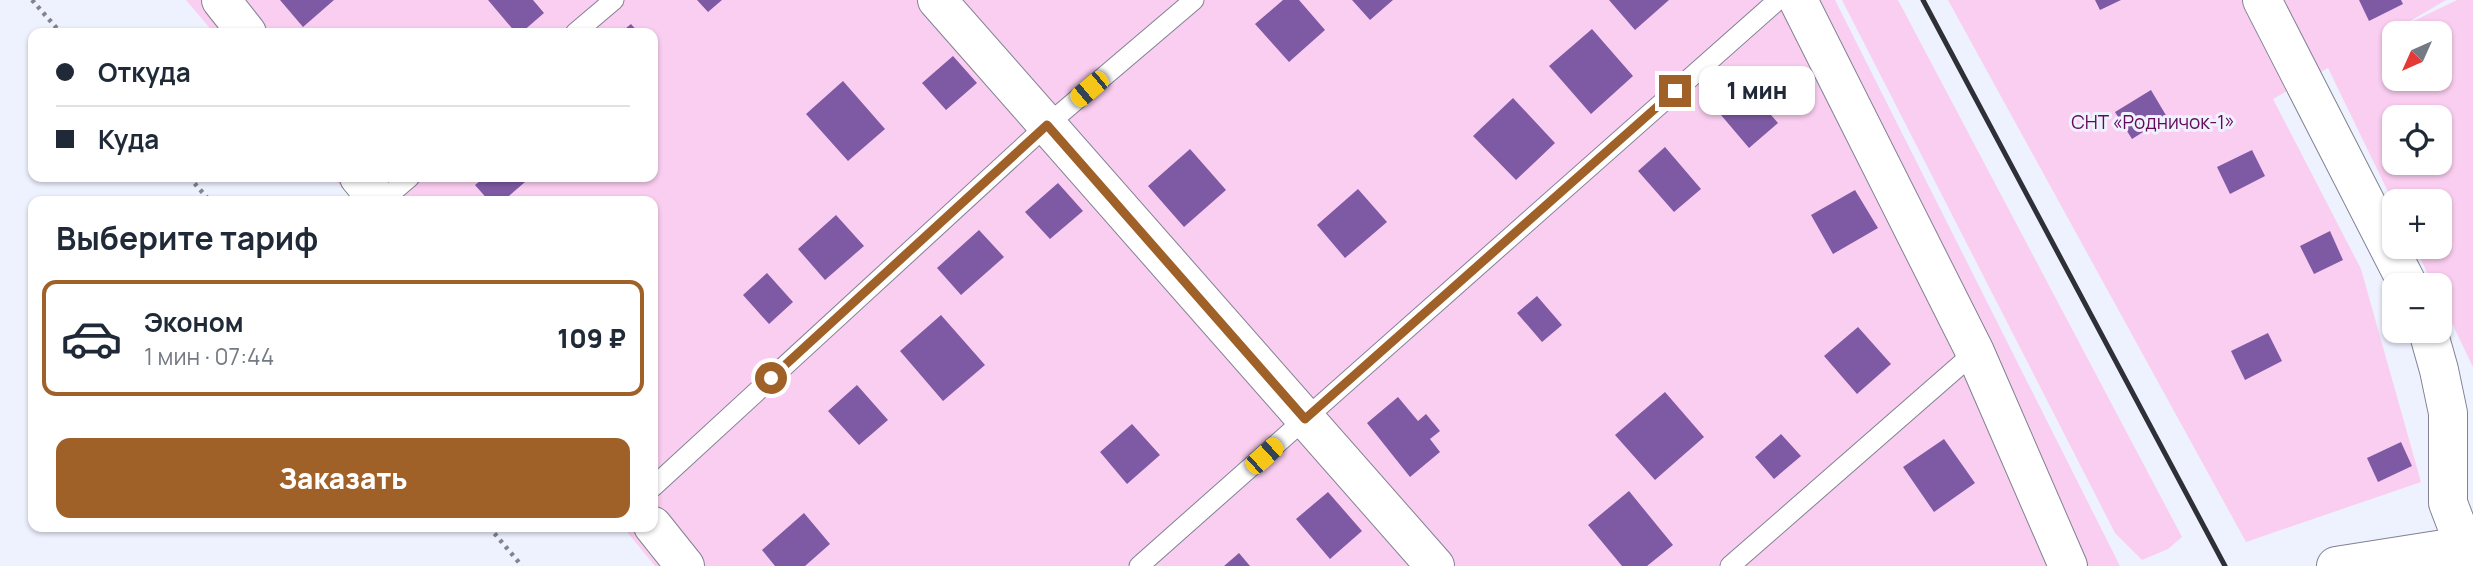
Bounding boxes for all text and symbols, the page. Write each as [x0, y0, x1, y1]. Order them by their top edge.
north arrow [2382, 21, 2452, 91]
map controls [2382, 21, 2452, 343]
text: Откуда [98, 54, 191, 90]
callout: 1 мин [1700, 66, 1815, 116]
car [1067, 67, 1112, 111]
text: 1 мин [1727, 74, 1787, 106]
route end [1659, 75, 1691, 107]
button: locate [2382, 105, 2452, 175]
park label: СНТ «Родничок-1» [2071, 109, 2235, 135]
text: Куда [98, 121, 159, 157]
button: + [2382, 189, 2452, 259]
text: Выберите тариф [56, 216, 318, 260]
button: − [2382, 273, 2452, 343]
text: Эконом [144, 304, 244, 340]
icon: car [60, 307, 123, 370]
text: 109 ₽ [557, 320, 626, 356]
text: 1 мин · 07:44 [144, 340, 274, 372]
route start [755, 362, 787, 394]
car [1242, 434, 1287, 478]
button: Заказать [56, 438, 630, 518]

